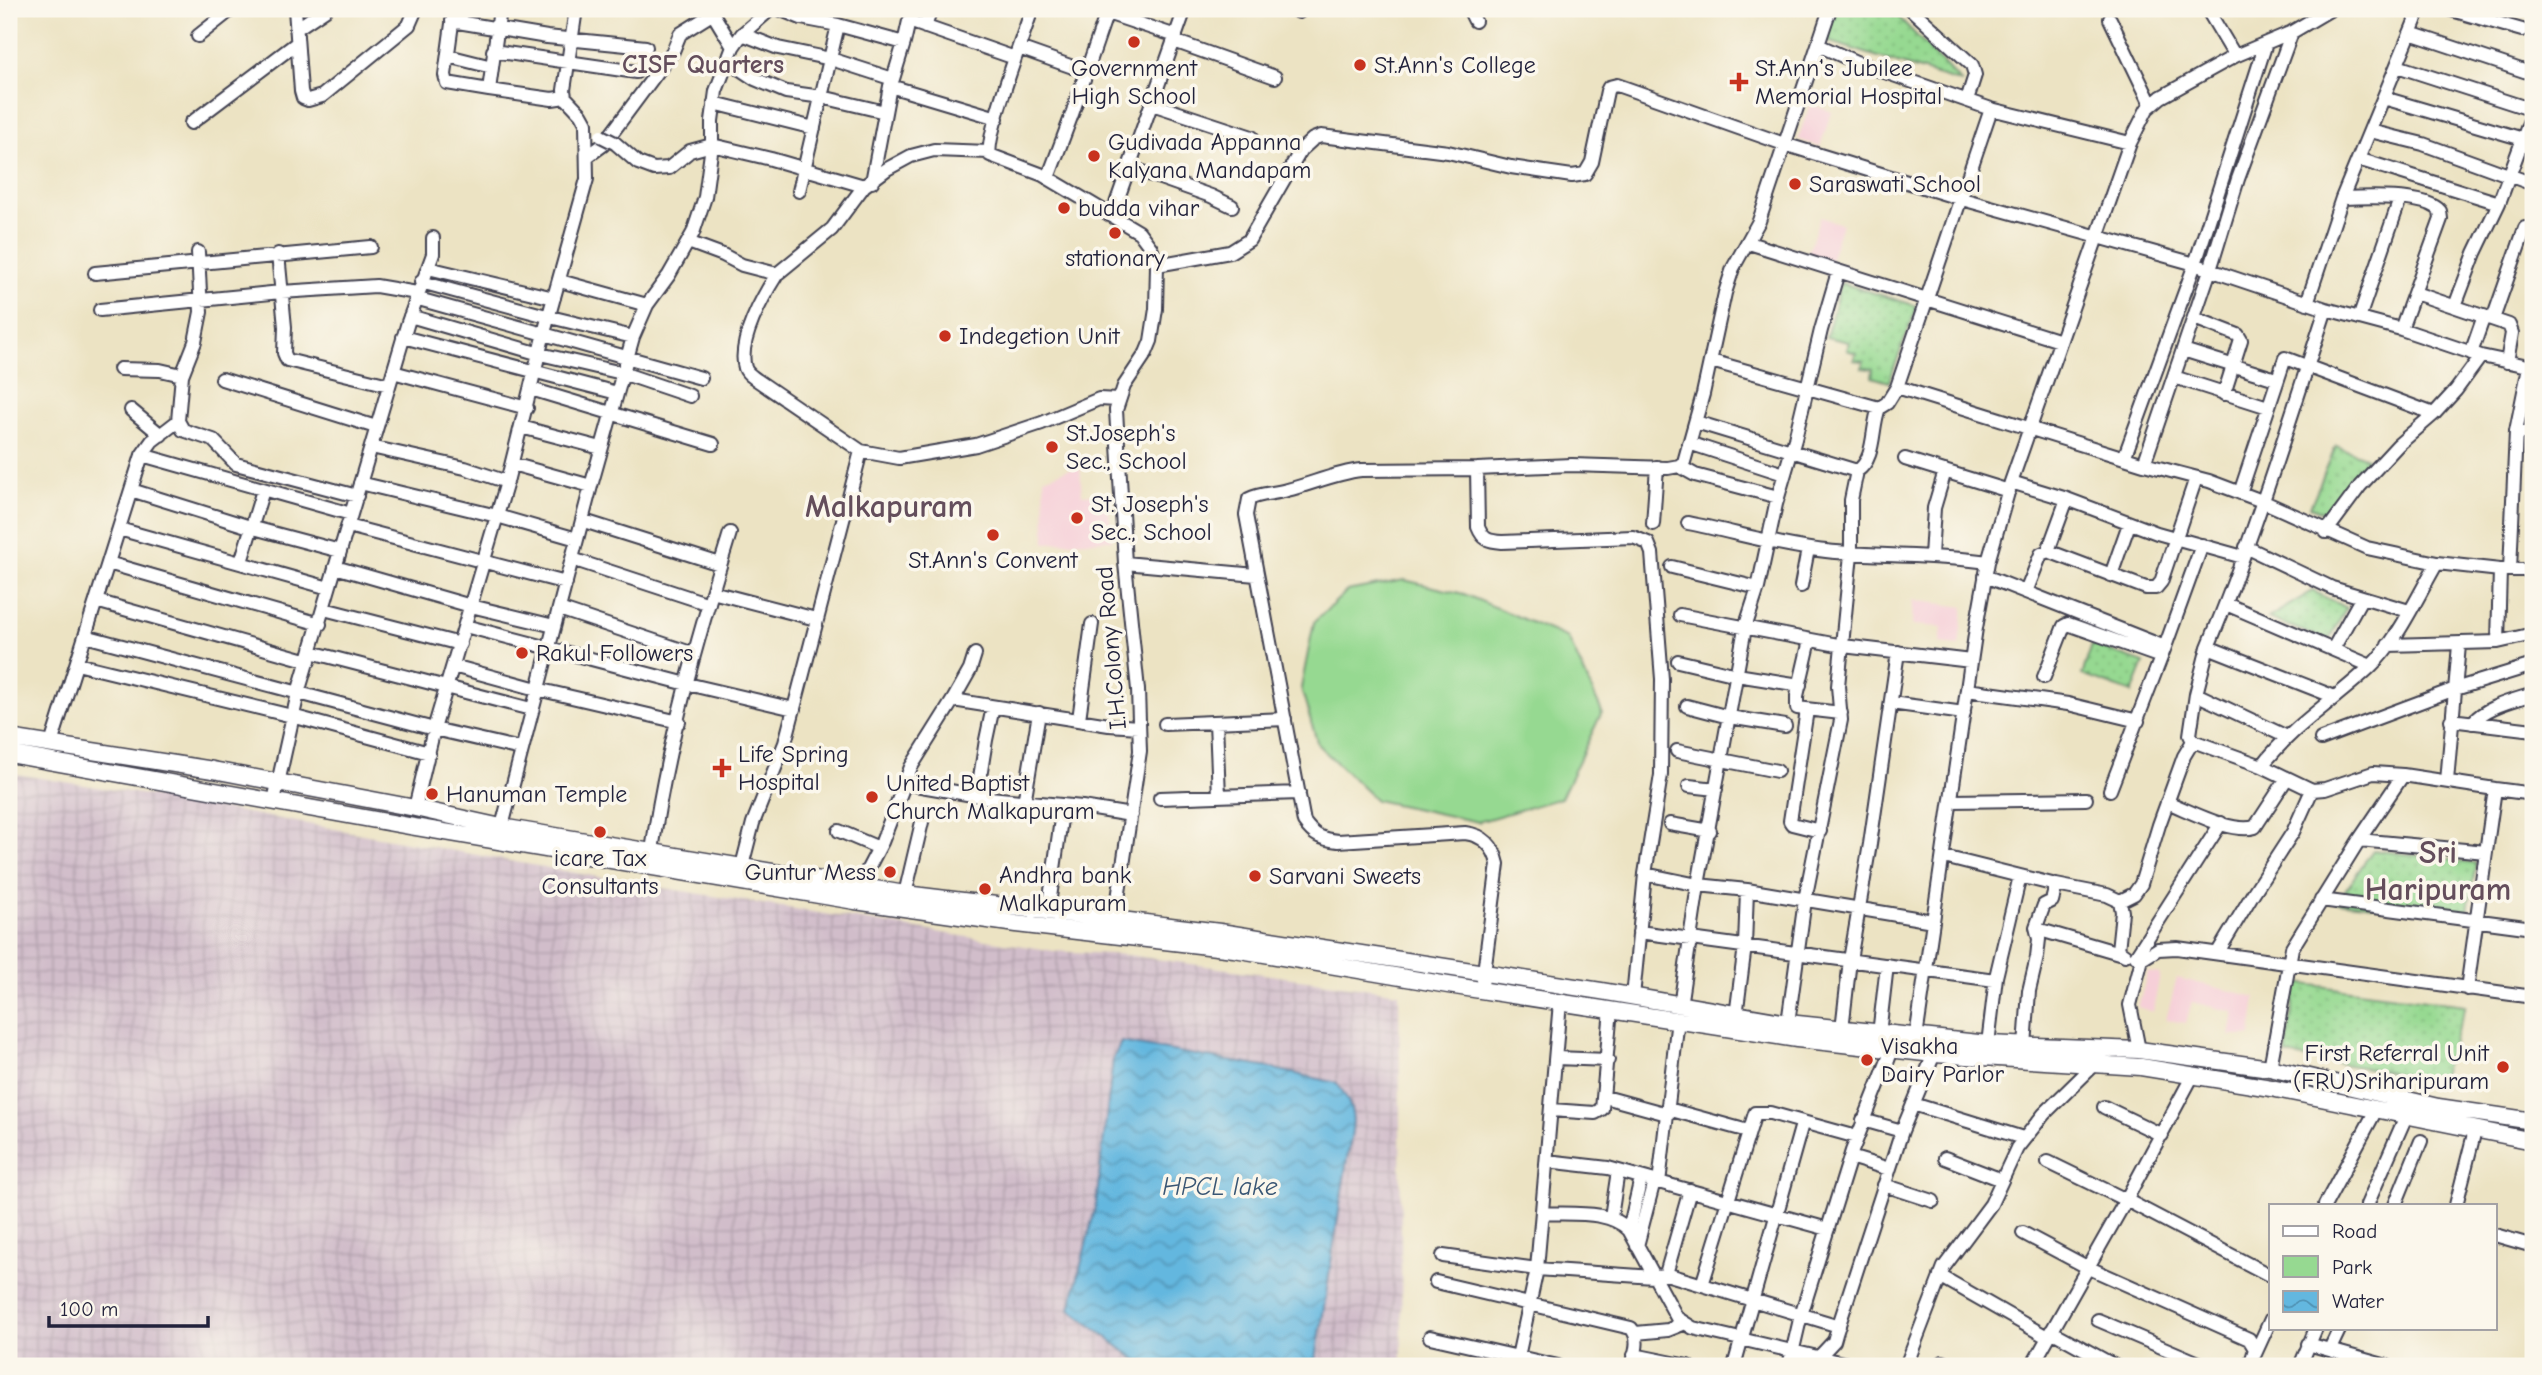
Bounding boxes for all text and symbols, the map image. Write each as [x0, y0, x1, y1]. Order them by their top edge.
marker: Government High School [1126, 34, 1142, 50]
district label: CISF Quarters [622, 50, 784, 80]
place label: St.Ann's College [1374, 51, 1536, 79]
place label: Government High School [1071, 54, 1198, 110]
place label: St.Ann's Jubilee Memorial Hospital [1755, 54, 1942, 110]
marker: St.Ann's College [1352, 57, 1368, 73]
marker: St.Ann's Jubilee Memorial Hospital [1729, 72, 1749, 92]
place label: Gudivada Appanna Kalyana Mandapam [1108, 128, 1311, 184]
marker: Gudivada Appanna Kalyana Mandapam [1086, 148, 1102, 164]
place label: Saraswati School [1809, 170, 1981, 198]
marker: Saraswati School [1787, 176, 1803, 192]
place label: budda vihar [1078, 194, 1200, 222]
marker: budda vihar [1056, 200, 1072, 216]
marker: stationary [1107, 225, 1123, 241]
place label: stationary [1065, 244, 1165, 272]
place label: Indegetion Unit [959, 322, 1121, 350]
marker: Indegetion Unit [937, 328, 953, 344]
place label: St.Joseph's Sec., School [1066, 419, 1187, 475]
marker: St.Joseph's Sec., School [1044, 439, 1060, 455]
district label: Malkapuram [805, 488, 973, 525]
place label: St. Joseph's Sec., School [1091, 490, 1212, 546]
marker: St. Joseph's Sec., School [1069, 510, 1085, 526]
marker: St.Ann's Convent [985, 527, 1001, 543]
place label: St.Ann's Convent [908, 546, 1079, 574]
street label: I.H.Colony Road [1090, 565, 1132, 731]
place label: Rakul Followers [536, 639, 693, 667]
marker: Rakul Followers [514, 645, 530, 661]
place label: Life Spring Hospital [738, 740, 849, 796]
marker: Life Spring Hospital [712, 758, 732, 778]
place label: United Baptist Church Malkapuram [886, 769, 1095, 825]
place label: Hanuman Temple [446, 780, 627, 808]
marker: Hanuman Temple [424, 786, 440, 802]
marker: United Baptist Church Malkapuram [864, 789, 880, 805]
marker: icare Tax Consultants [592, 824, 608, 840]
district label: Sri Haripuram [2365, 834, 2511, 908]
place label: icare Tax Consultants [542, 844, 658, 900]
place label: Guntur Mess [745, 858, 876, 886]
place label: Andhra bank Malkapuram [999, 861, 1132, 917]
place label: Sarvani Sweets [1269, 862, 1421, 890]
marker: Guntur Mess [882, 864, 898, 880]
marker: Sarvani Sweets [1247, 868, 1263, 884]
marker: Andhra bank Malkapuram [977, 881, 993, 897]
place label: Visakha Dairy Parlor [1881, 1032, 2004, 1088]
place label: First Referral Unit (FRU)Sriharipuram [2293, 1039, 2490, 1095]
marker: Visakha Dairy Parlor [1859, 1052, 1875, 1068]
marker: First Referral Unit (FRU)Sriharipuram [2495, 1059, 2511, 1075]
water label: HPCL lake [1162, 1172, 1278, 1202]
legend [2269, 1204, 2496, 1330]
text: Road [2332, 1219, 2377, 1243]
text: Park [2332, 1255, 2372, 1279]
scale bar [49, 1284, 208, 1328]
text: Water [2332, 1289, 2385, 1313]
text: 100 m [60, 1297, 118, 1321]

